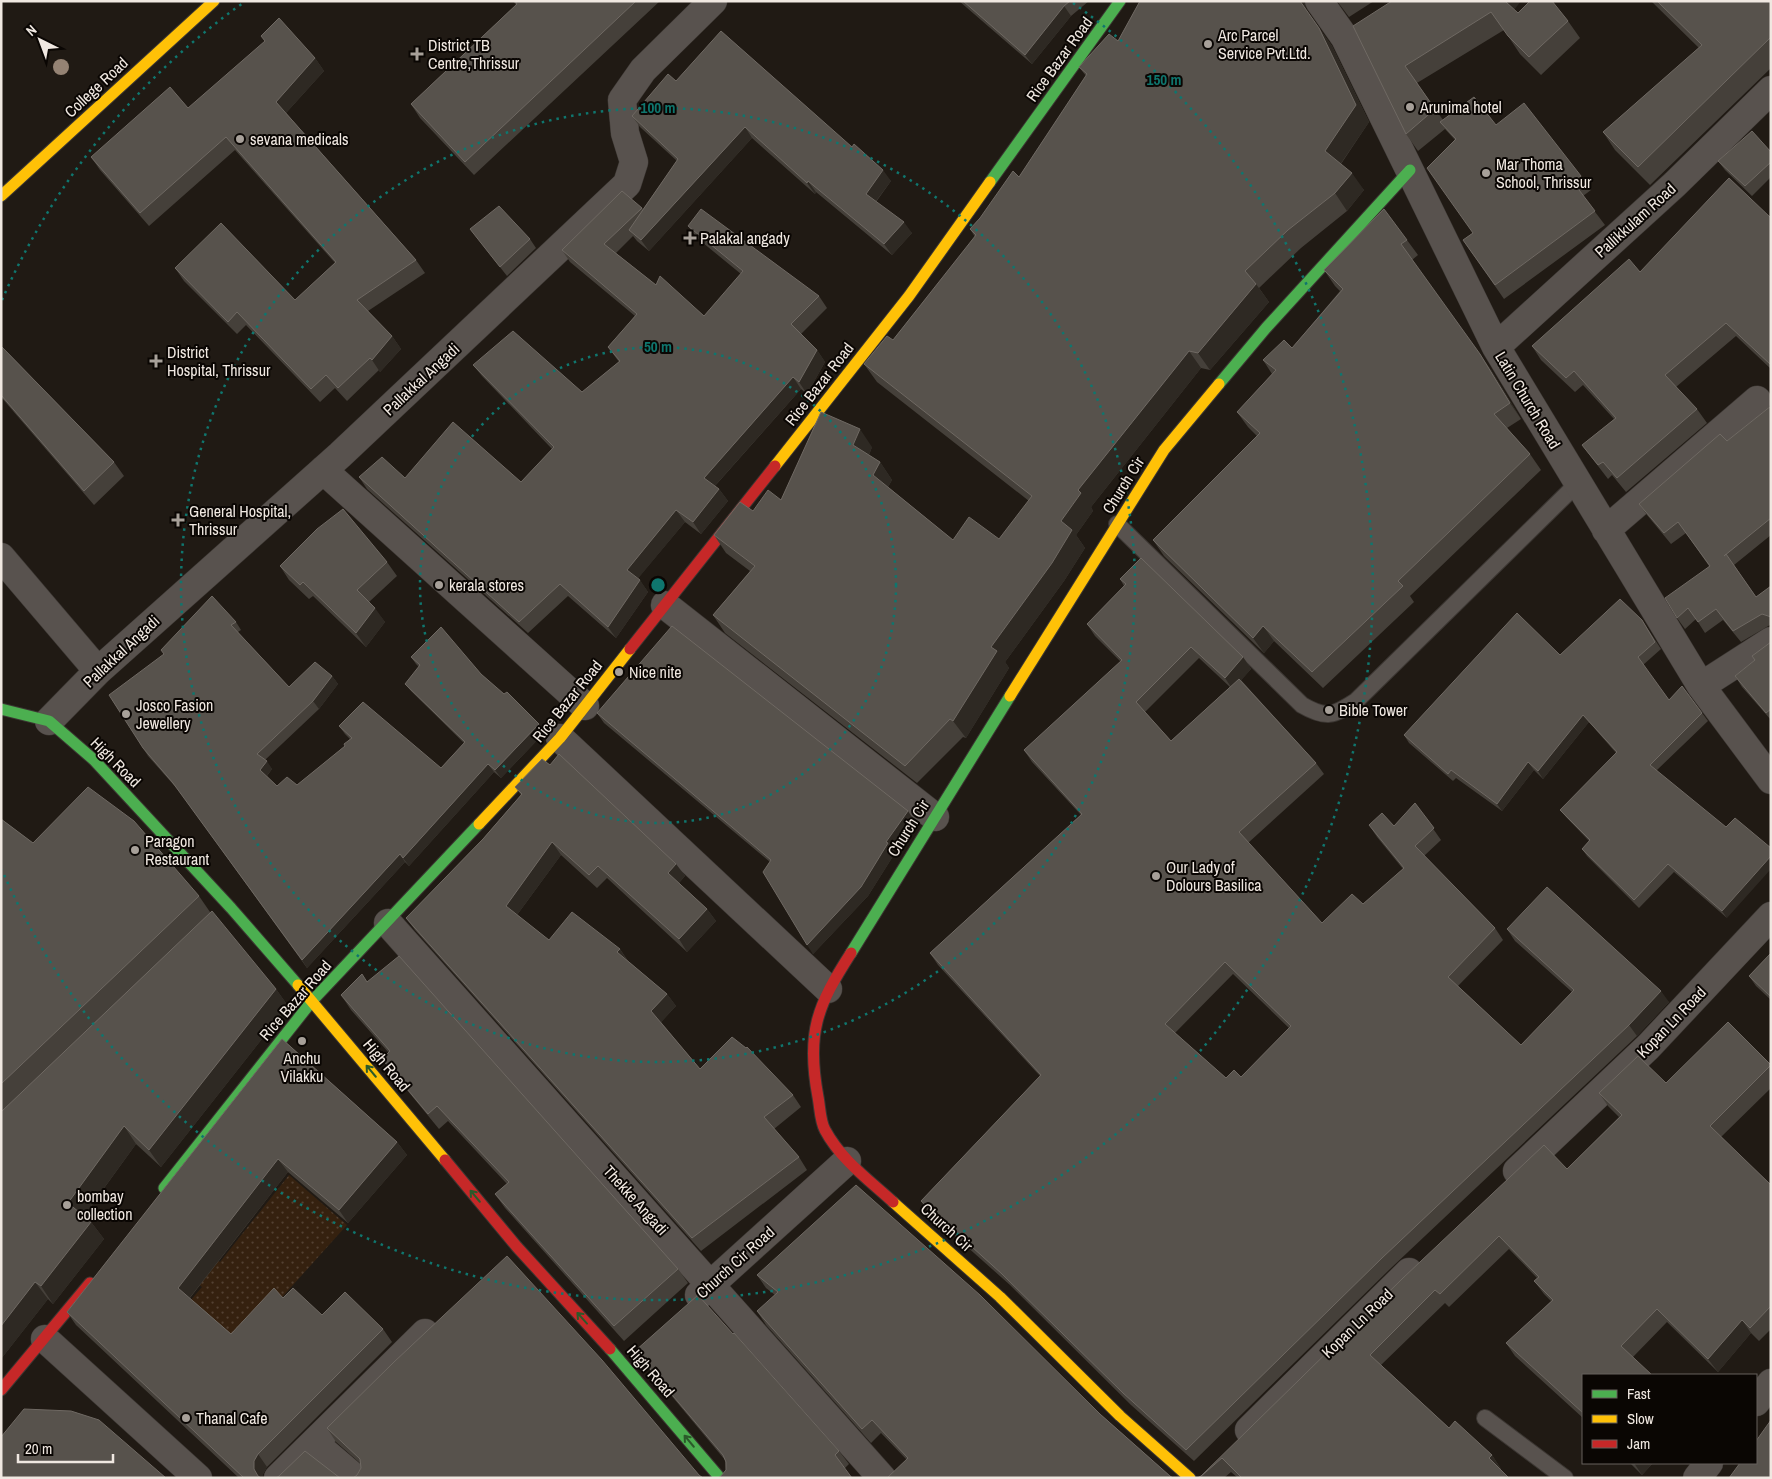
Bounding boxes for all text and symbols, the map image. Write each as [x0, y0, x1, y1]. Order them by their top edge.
street label: Rice Bazar Road [1021, 12, 1097, 106]
north arrow [15, 15, 65, 65]
text: N [22, 21, 40, 40]
place label: Arc Parcel Service Pvt.Ltd. [1217, 24, 1311, 64]
place label: District TB Centre,Thrissur [428, 34, 520, 74]
marker: Arc Parcel Service Pvt.Ltd. [1202, 38, 1214, 50]
marker: District TB Centre,Thrissur [410, 47, 424, 61]
street label: College Road [59, 52, 133, 122]
text: 150 m [1147, 69, 1181, 90]
place label: Arunima hotel [1419, 96, 1502, 118]
text: 100 m [641, 97, 675, 118]
marker: Arunima hotel [1404, 101, 1416, 113]
place label: sevana medicals [250, 128, 348, 150]
marker: sevana medicals [234, 133, 246, 145]
place label: Mar Thoma School, Thrissur [1496, 153, 1592, 193]
marker: Mar Thoma School, Thrissur [1480, 167, 1492, 179]
street label: Pallikkulam Road [1590, 178, 1680, 262]
place label: Palakal angady [700, 227, 790, 249]
marker: Palakal angady [684, 232, 696, 244]
text: 50 m [644, 336, 672, 357]
street label: Pallakkal Angadi [378, 338, 464, 420]
street label: Rice Bazar Road [780, 338, 858, 430]
place label: District Hospital, Thrissur [167, 341, 271, 381]
street label: Latin Church Road [1490, 347, 1566, 453]
marker: District Hospital, Thrissur [149, 354, 163, 368]
street label: Church Cir [1097, 452, 1149, 518]
place label: General Hospital, Thrissur [189, 500, 291, 540]
marker: General Hospital, Thrissur [171, 513, 185, 527]
place label: kerala stores [449, 574, 524, 596]
centre of rings [649, 576, 667, 594]
marker: kerala stores [433, 579, 445, 591]
street label: Pallakkal Angadi [78, 610, 164, 692]
street label: Rice Bazar Road [527, 655, 607, 747]
place label: Nice nite [629, 661, 682, 683]
marker: Nice nite [613, 666, 625, 678]
place label: Josco Fasion Jewellery [136, 694, 213, 734]
place label: Bible Tower [1339, 699, 1408, 721]
marker: Bible Tower [1323, 704, 1335, 716]
marker: Josco Fasion Jewellery [120, 708, 132, 720]
street label: High Road [86, 732, 146, 792]
street label: Church Cir [882, 795, 934, 861]
place label: Paragon Restaurant [145, 830, 210, 870]
marker: Paragon Restaurant [129, 844, 141, 856]
place label: Our Lady of Dolours Basilica [1166, 856, 1262, 896]
marker: Our Lady of Dolours Basilica [1150, 870, 1162, 882]
street label: Rice Bazar Road [254, 955, 336, 1045]
street label: Kopan Ln Road [1631, 982, 1711, 1062]
street label: High Road [358, 1034, 416, 1096]
marker: Anchu Vilakku [296, 1035, 308, 1047]
place label: Anchu Vilakku [281, 1047, 323, 1087]
one-way arrow [365, 1065, 376, 1078]
street label: Thekke Angadi [599, 1160, 673, 1240]
place label: bombay collection [77, 1185, 132, 1225]
one-way arrow [469, 1190, 480, 1203]
street label: Church Cir [916, 1198, 978, 1257]
marker: bombay collection [61, 1199, 73, 1211]
street label: Church Cir Road [691, 1221, 779, 1303]
street label: Kopan Ln Road [1317, 1283, 1397, 1363]
one-way arrow [576, 1312, 588, 1324]
street label: High Road [622, 1340, 680, 1402]
legend [1582, 1374, 1757, 1464]
text: Fast [1627, 1383, 1651, 1404]
place label: Thanal Cafe [196, 1407, 267, 1429]
text: Slow [1627, 1408, 1654, 1429]
marker: Thanal Cafe [180, 1412, 192, 1424]
scale bar [18, 1432, 112, 1464]
text: Jam [1627, 1433, 1650, 1454]
one-way arrow [683, 1434, 695, 1447]
text: 20 m [25, 1438, 52, 1459]

